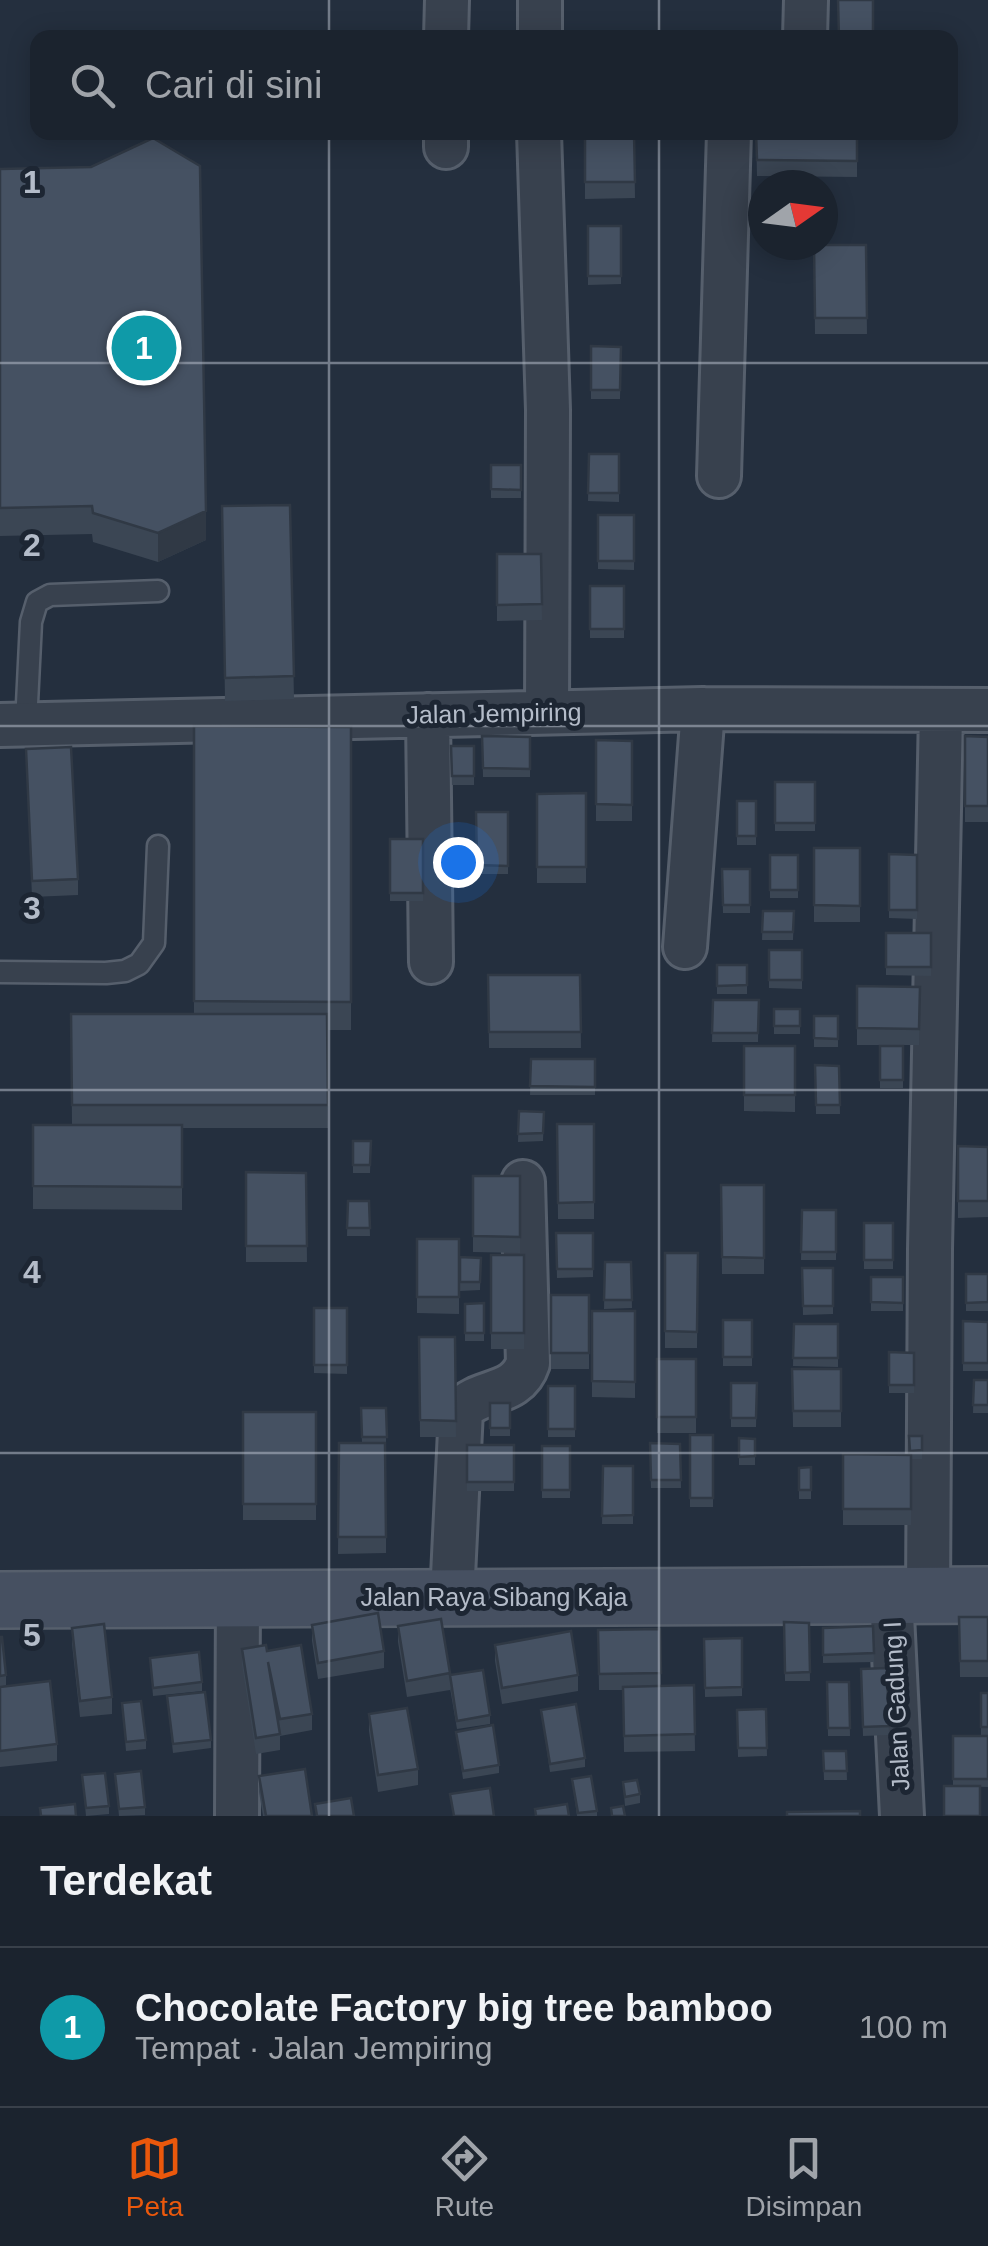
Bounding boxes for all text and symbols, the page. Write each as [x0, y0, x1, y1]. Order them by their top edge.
search box [30, 30, 958, 140]
icon: search [65, 58, 120, 113]
text: Cari di sini [145, 64, 322, 106]
text: 1 [23, 164, 41, 200]
north arrow [748, 170, 838, 260]
pin: 1 [112, 310, 176, 386]
text: 2 [23, 527, 41, 563]
street label: Jalan Jempiring [406, 697, 582, 729]
your location [433, 837, 484, 888]
text: 3 [23, 890, 41, 926]
text: 4 [23, 1254, 41, 1290]
street label: Jalan Raya Sibang Kaja [361, 1583, 628, 1611]
text: 5 [23, 1617, 41, 1653]
street label: Jalan Gadung I [878, 1621, 914, 1791]
text: Terdekat [40, 1857, 212, 1904]
text: Chocolate Factory big tree bamboo [135, 1987, 773, 2029]
text: 1 [64, 2009, 81, 2045]
text: 100 m [859, 2009, 948, 2045]
text: Tempat · Jalan Jempiring [135, 2030, 492, 2066]
tab: Peta [126, 2131, 183, 2223]
tab: Rute [435, 2131, 494, 2223]
tab: Disimpan [746, 2131, 862, 2223]

